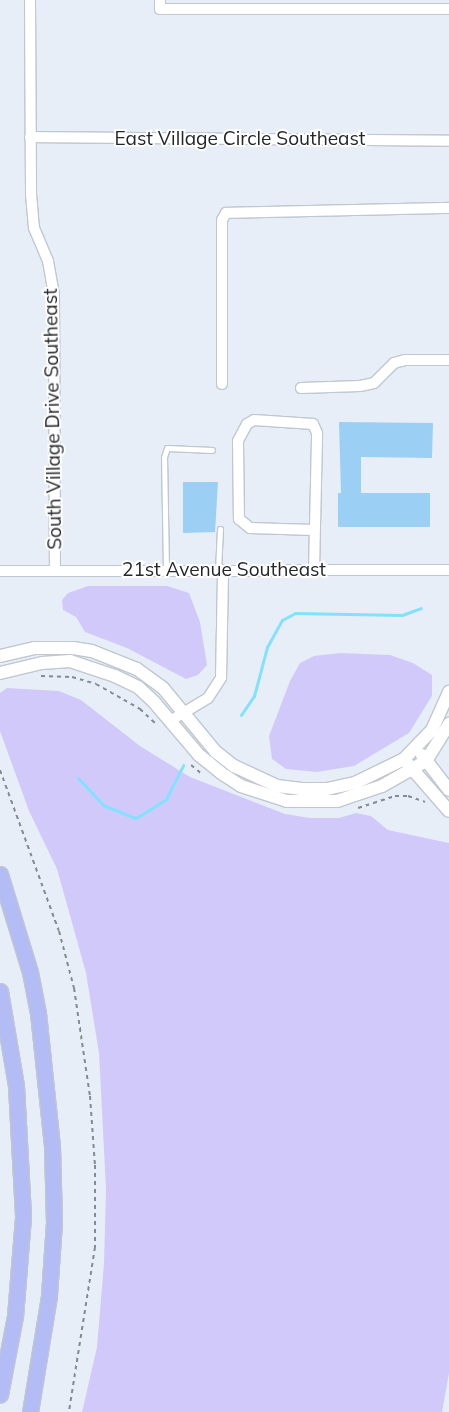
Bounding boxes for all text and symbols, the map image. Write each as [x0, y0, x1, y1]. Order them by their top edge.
street label: East Village Circle Southeast [114, 128, 366, 150]
street label: South Village Drive Southeast [39, 288, 67, 550]
street label: 21st Avenue Southeast [122, 559, 326, 581]

